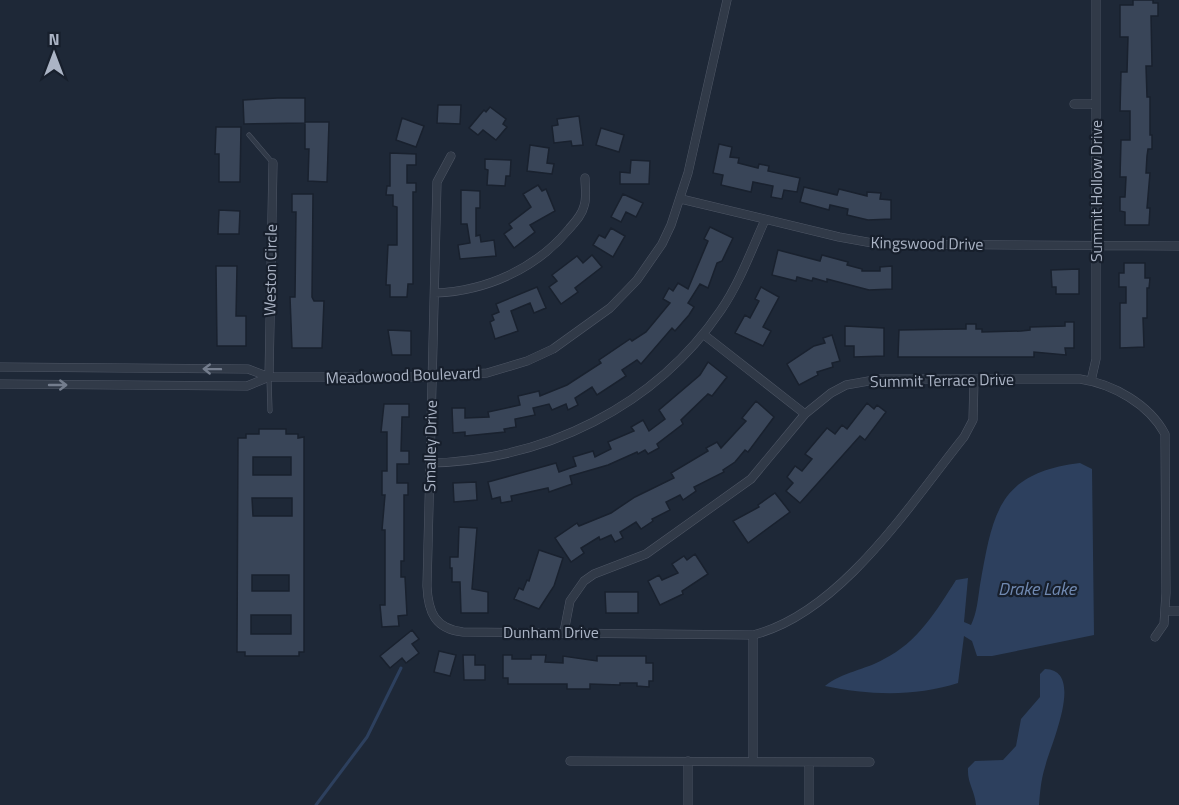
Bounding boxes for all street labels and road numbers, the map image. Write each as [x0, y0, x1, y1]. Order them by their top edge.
street label: Summit Hollow Drive [1084, 120, 1108, 262]
street label: Weston Circle [257, 224, 283, 316]
street label: Kingswood Drive [870, 230, 984, 256]
street label: Meadowood Boulevard [325, 360, 481, 390]
street label: Summit Terrace Drive [870, 367, 1014, 393]
street label: Smalley Drive [417, 400, 443, 492]
street label: Dunham Drive [503, 620, 599, 644]

